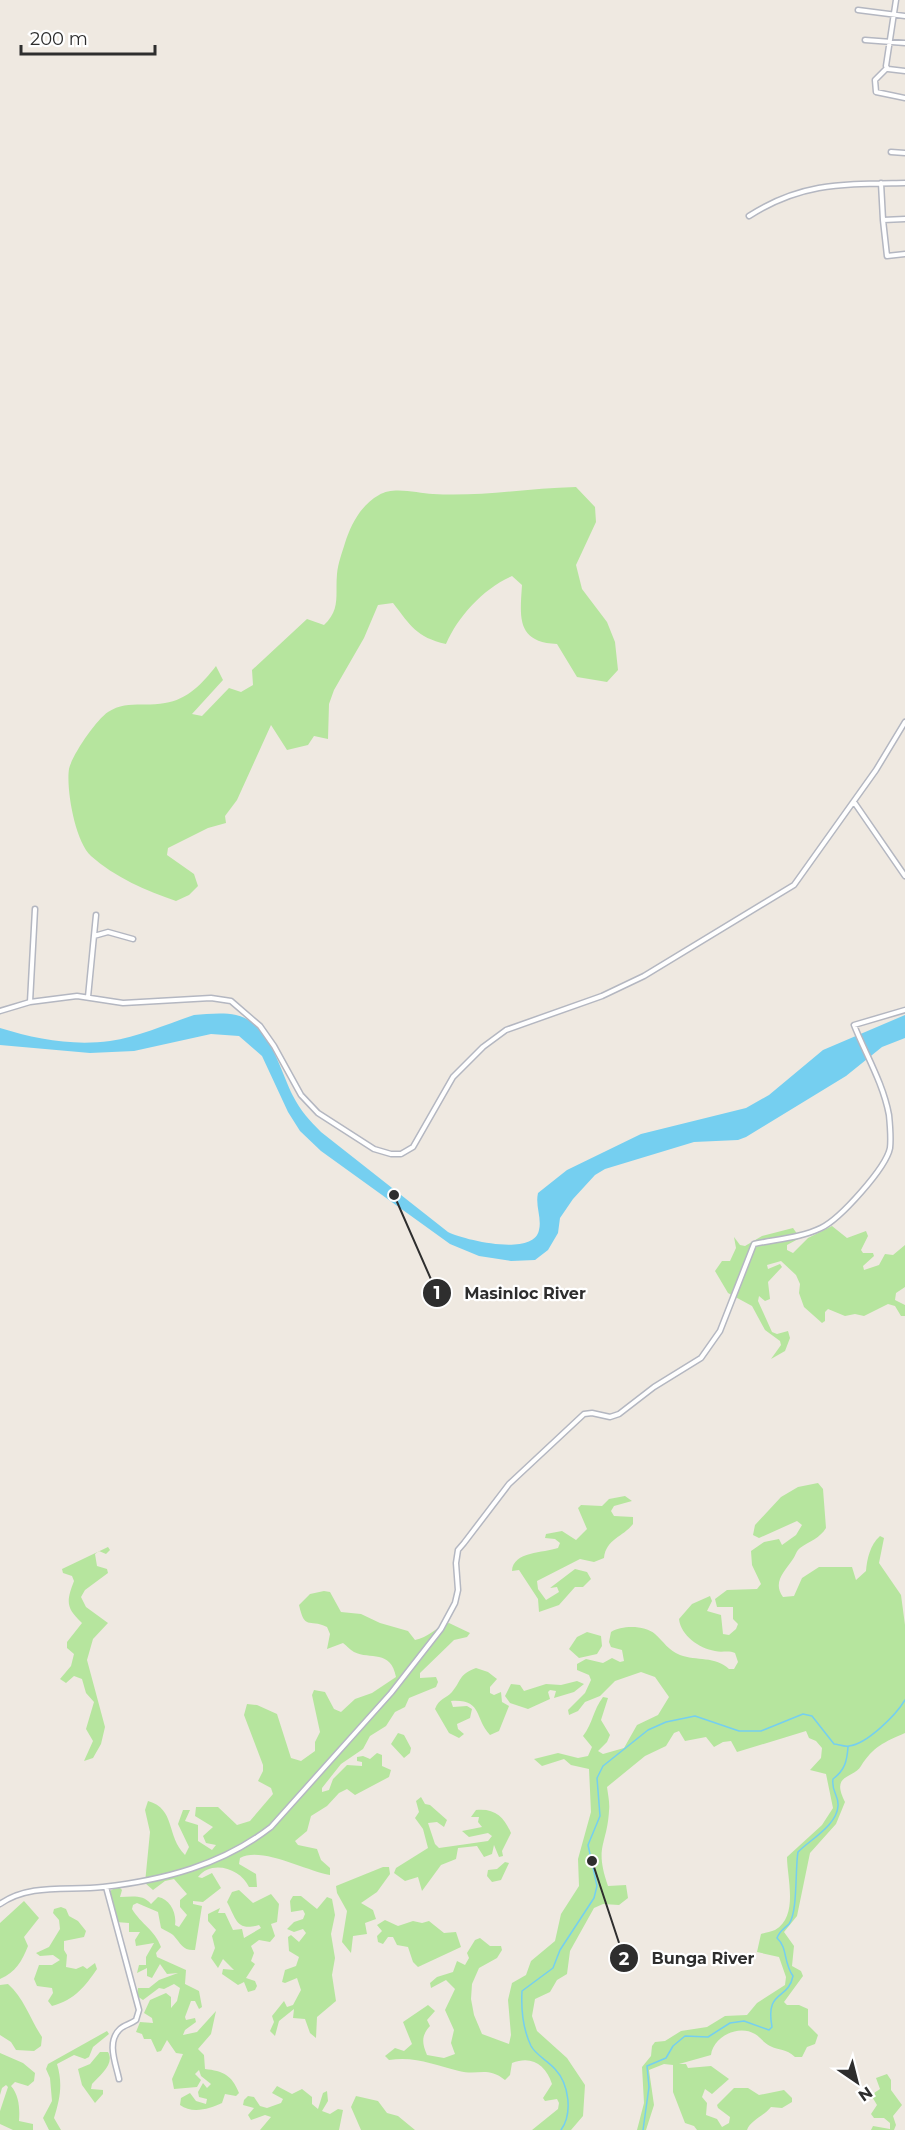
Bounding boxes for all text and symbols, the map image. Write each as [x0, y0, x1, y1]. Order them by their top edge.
scale bar [21, 18, 154, 56]
text: 200 m [30, 28, 88, 50]
callout: Masinloc River [422, 1276, 598, 1310]
text: 1 [433, 1282, 441, 1304]
text: Masinloc River [464, 1284, 586, 1303]
callout: Bunga River [609, 1941, 766, 1975]
text: 2 [619, 1948, 630, 1970]
text: Bunga River [652, 1949, 755, 1968]
north arrow [827, 2052, 887, 2112]
text: N [855, 2082, 876, 2105]

